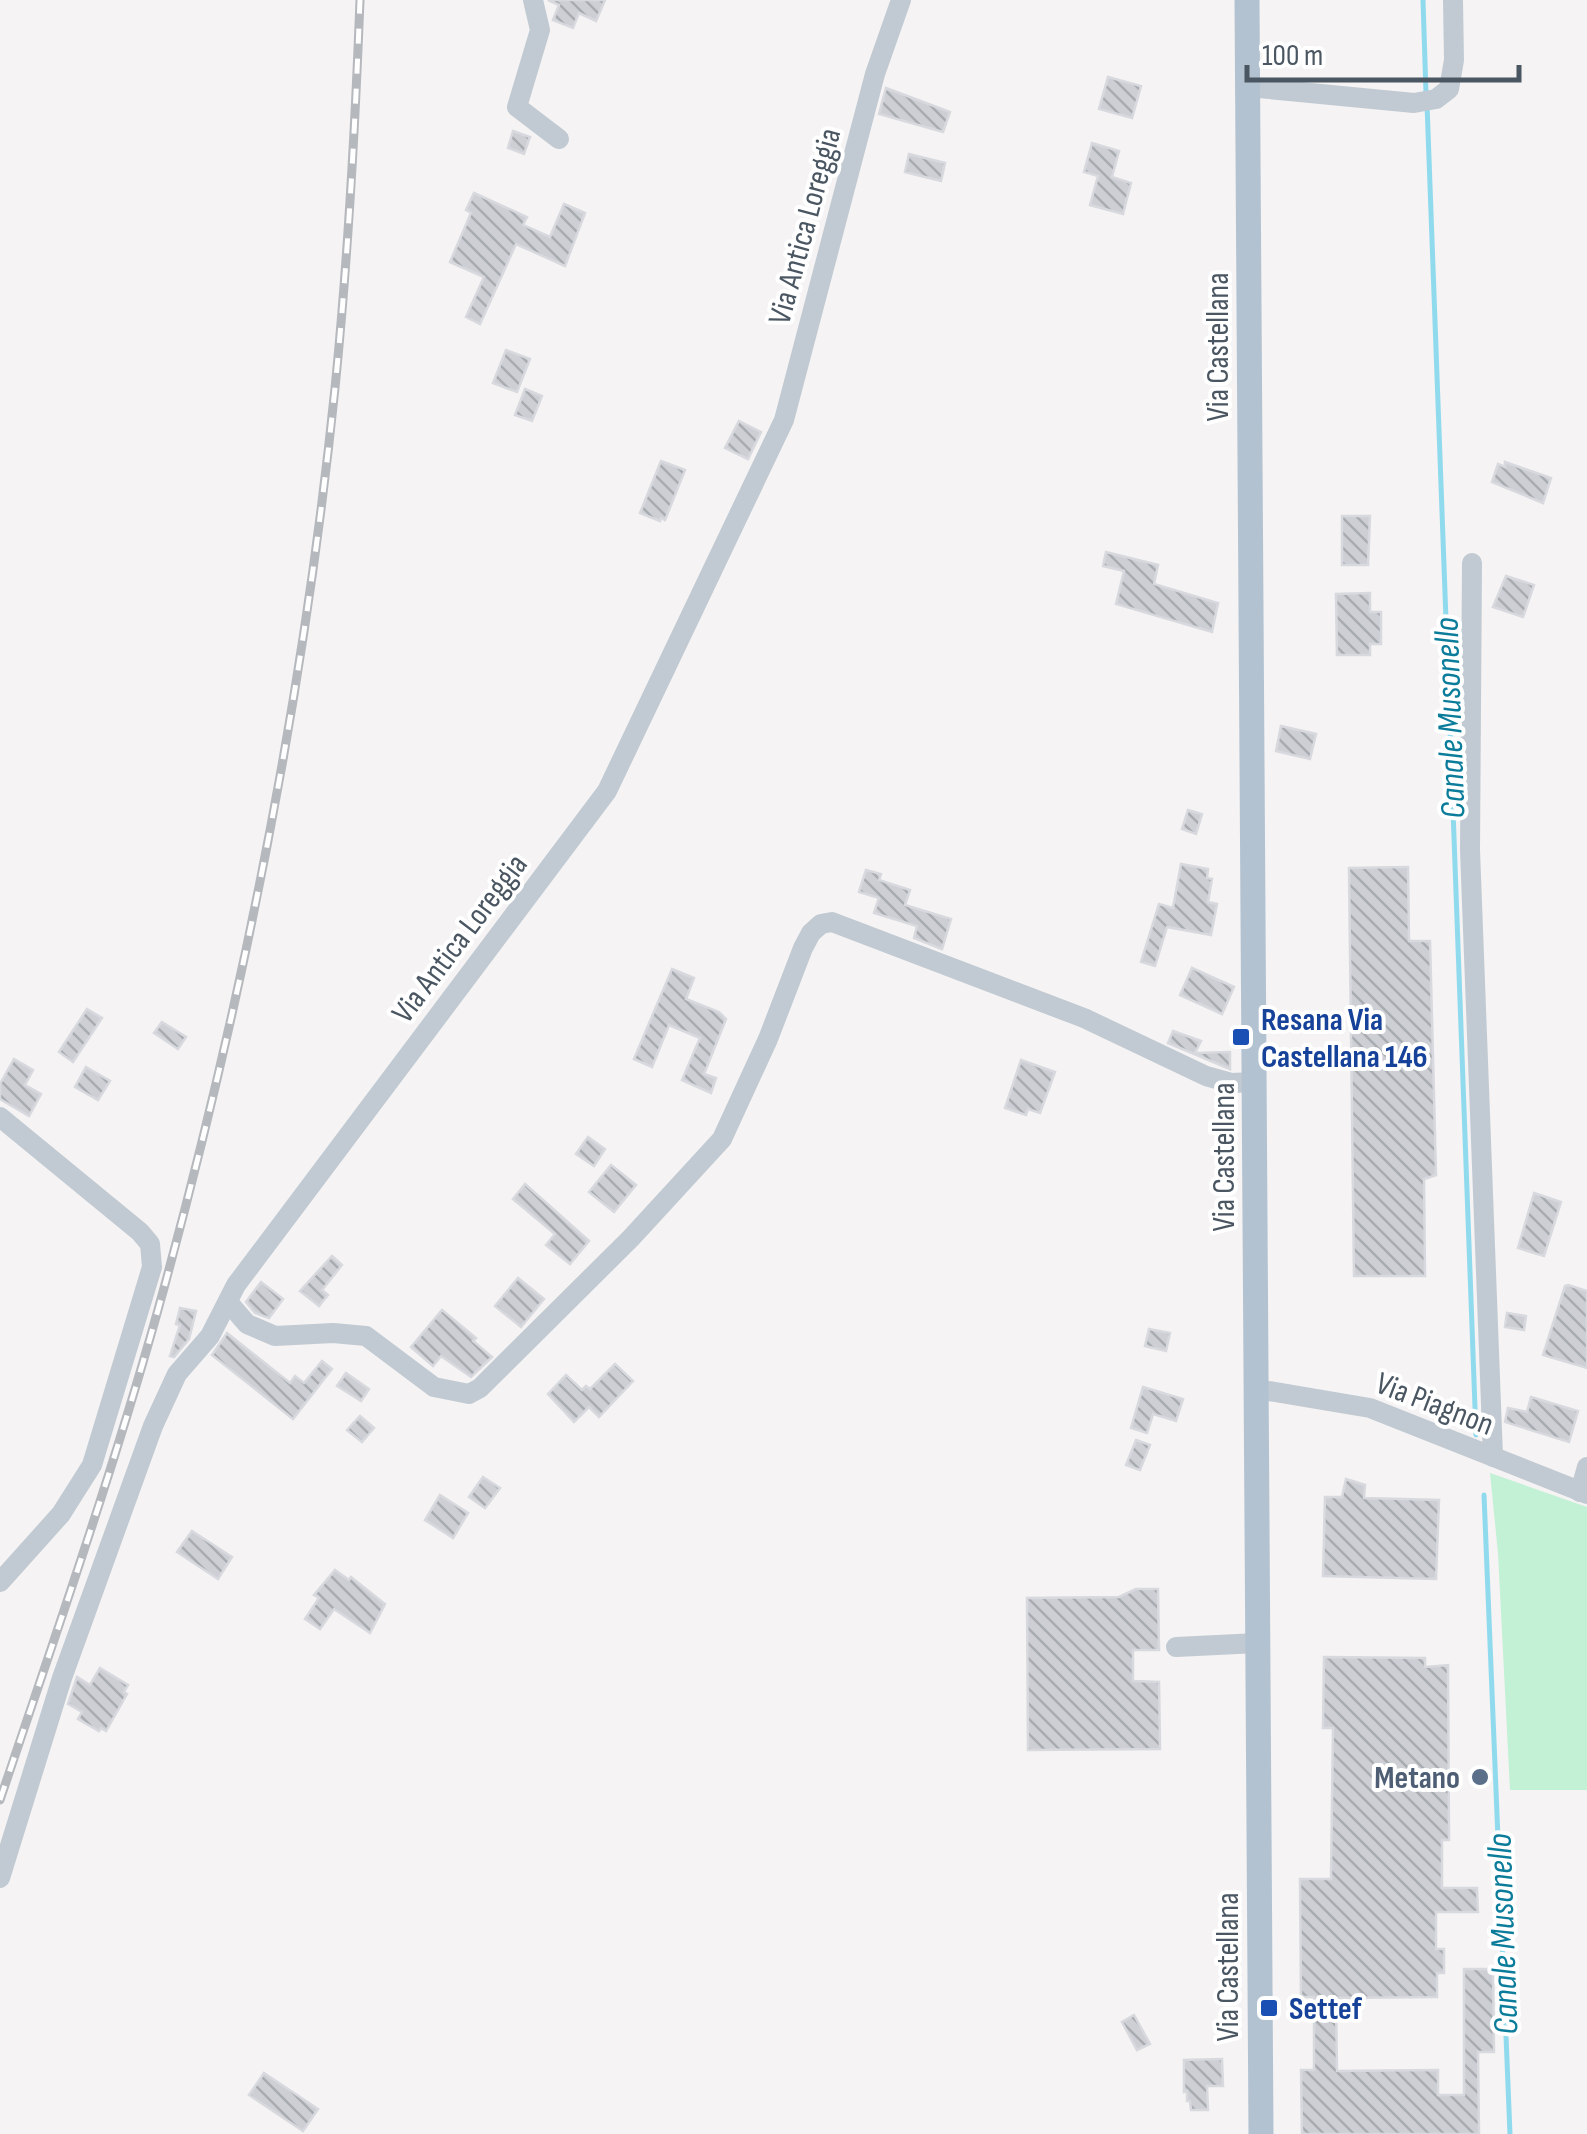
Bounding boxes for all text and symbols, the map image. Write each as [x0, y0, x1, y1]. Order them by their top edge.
scale bar [1247, 20, 1520, 82]
text: 100 m [1262, 38, 1323, 74]
street label: Via Antica Loreggia [761, 124, 850, 329]
street label: Via Castellana [1199, 272, 1238, 422]
water label: Canale Musonello [1425, 617, 1475, 819]
street label: Via Antica Loreggia [384, 847, 536, 1031]
place label: Resana Via Castellana 146 [1261, 1001, 1428, 1077]
marker: Resana Via Castellana 146 [1230, 1026, 1252, 1048]
street label: Via Castellana [1205, 1082, 1244, 1232]
street label: Via Piagnon [1370, 1364, 1499, 1445]
place label: Metano [1374, 1759, 1460, 1798]
marker: Metano [1469, 1766, 1491, 1788]
water label: Canale Musonello [1478, 1833, 1528, 2035]
street label: Via Castellana [1209, 1892, 1248, 2042]
place label: Settef [1289, 1990, 1363, 2029]
marker: Settef [1258, 1997, 1280, 2019]

